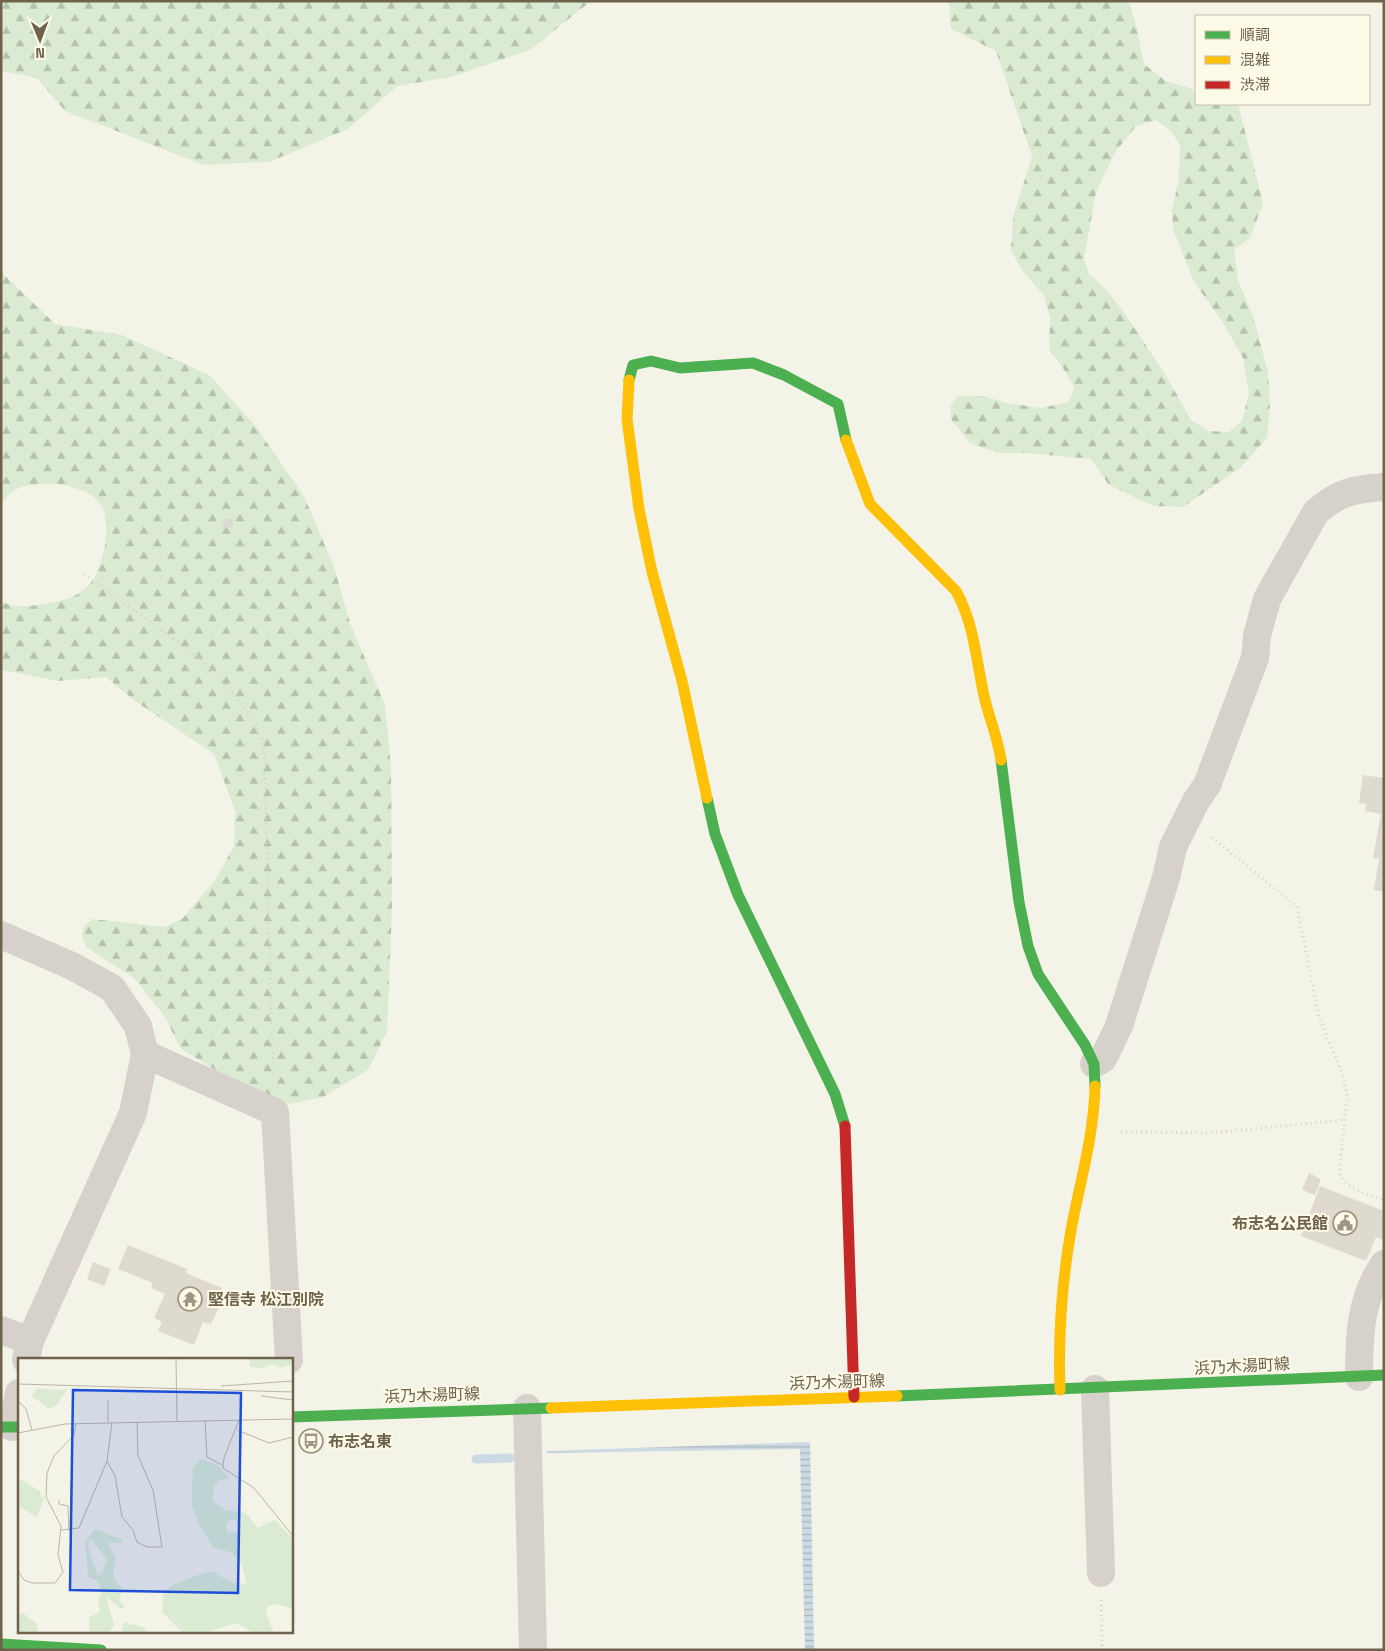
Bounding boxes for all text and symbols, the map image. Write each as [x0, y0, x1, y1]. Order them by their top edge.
north arrow [15, 15, 65, 65]
legend [1195, 15, 1370, 105]
text: 順調 [1240, 25, 1270, 44]
text: N [35, 44, 45, 62]
text: 混雑 [1240, 50, 1270, 69]
text: 渋滞 [1240, 75, 1270, 94]
public building icon: 布志名公民館 [1332, 1210, 1358, 1236]
place label: 布志名公民館 [1232, 1213, 1328, 1234]
temple icon: 堅信寺 松江別院 [177, 1286, 203, 1312]
place label: 堅信寺 松江別院 [208, 1289, 324, 1310]
street label: 浜乃木湯町線 [1194, 1353, 1290, 1379]
inset map [18, 1358, 292, 1634]
street label: 浜乃木湯町線 [789, 1370, 885, 1394]
street label: 浜乃木湯町線 [384, 1383, 480, 1407]
bus stop icon: 布志名東 [298, 1428, 324, 1454]
place label: 布志名東 [328, 1431, 392, 1452]

